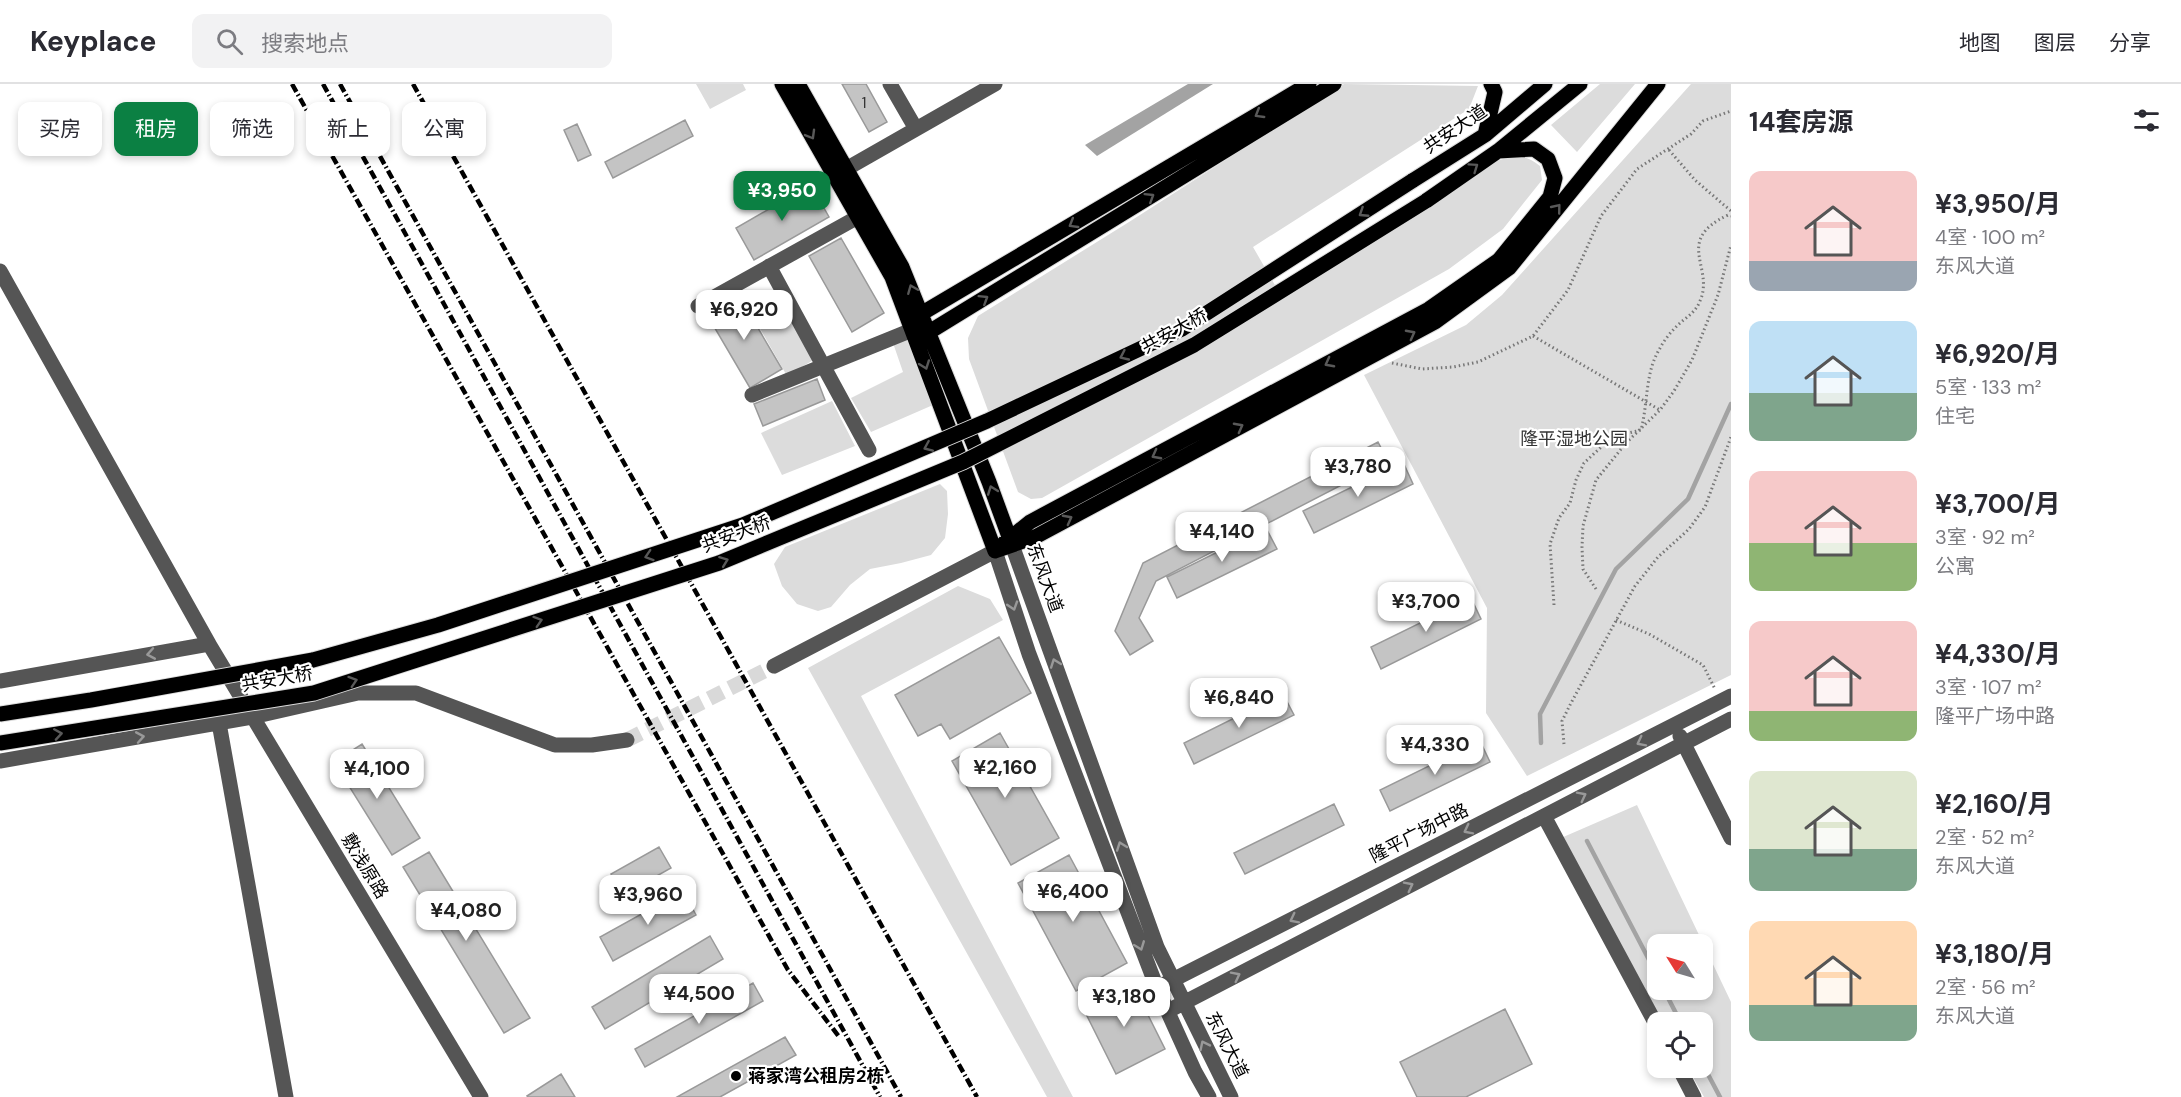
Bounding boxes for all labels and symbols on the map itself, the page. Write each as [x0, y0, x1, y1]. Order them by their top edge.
house number: 1 [862, 93, 866, 113]
street label: 共安大道 [1418, 99, 1492, 159]
one-way arrow [1255, 106, 1265, 118]
one-way arrow [803, 129, 815, 139]
one-way arrow [1468, 163, 1479, 174]
pin: ¥3,950 [733, 171, 831, 222]
one-way arrow [1144, 192, 1154, 204]
one-way arrow [1550, 204, 1561, 215]
one-way arrow [1359, 205, 1369, 217]
one-way arrow [1069, 216, 1079, 228]
one-way arrow [906, 284, 919, 295]
pin: ¥6,920 [695, 290, 793, 341]
one-way arrow [978, 294, 988, 306]
street label: 共安大桥 [1137, 303, 1211, 359]
one-way arrow [1405, 330, 1415, 341]
one-way arrow [1120, 349, 1131, 361]
one-way arrow [1324, 356, 1335, 367]
one-way arrow [918, 359, 931, 370]
one-way arrow [1233, 423, 1243, 434]
park label: 隆平湿地公园 [1520, 427, 1628, 451]
one-way arrow [923, 439, 934, 451]
one-way arrow [1152, 447, 1163, 459]
pin: ¥3,780 [1309, 447, 1407, 498]
one-way arrow [986, 485, 999, 495]
street label: 共安大桥 [698, 510, 774, 558]
pin: ¥4,140 [1173, 512, 1271, 563]
one-way arrow [1061, 515, 1072, 526]
street label: 东风大道 [1021, 540, 1069, 616]
one-way arrow [644, 549, 655, 561]
one-way arrow [718, 556, 729, 568]
pin: ¥3,700 [1377, 582, 1475, 633]
one-way arrow [1006, 600, 1018, 611]
one-way arrow [532, 616, 543, 628]
one-way arrow [147, 647, 157, 660]
one-way arrow [1049, 658, 1062, 668]
street label: 共安大桥 [239, 661, 315, 697]
one-way arrow [347, 676, 358, 688]
pin: ¥6,840 [1190, 678, 1288, 729]
pin: ¥4,330 [1386, 725, 1484, 776]
one-way arrow [53, 728, 62, 740]
one-way arrow [135, 731, 145, 744]
one-way arrow [1637, 735, 1648, 746]
pin: ¥2,160 [956, 748, 1054, 799]
pin: ¥4,100 [328, 749, 426, 800]
one-way arrow [1576, 792, 1586, 803]
street label: 隆平广场中路 [1365, 798, 1473, 868]
one-way arrow [1463, 823, 1474, 835]
street label: 敷浅原路 [336, 829, 394, 903]
one-way arrow [1116, 841, 1128, 852]
pin: ¥6,400 [1024, 872, 1122, 923]
pin: ¥3,960 [599, 875, 697, 926]
one-way arrow [1403, 882, 1413, 893]
pin: ¥4,080 [417, 891, 515, 942]
one-way arrow [1289, 911, 1300, 923]
north arrow [1647, 934, 1713, 1000]
one-way arrow [1133, 940, 1146, 951]
one-way arrow [1230, 972, 1240, 983]
pin: ¥4,500 [650, 974, 748, 1025]
pin: ¥3,180 [1075, 977, 1173, 1028]
street label: 东风大道 [1200, 1007, 1254, 1083]
one-way arrow [1200, 1040, 1212, 1051]
place label: 蒋家湾公租房2栋 [748, 1064, 884, 1088]
marker: 蒋家湾公租房2栋 [729, 1069, 743, 1083]

